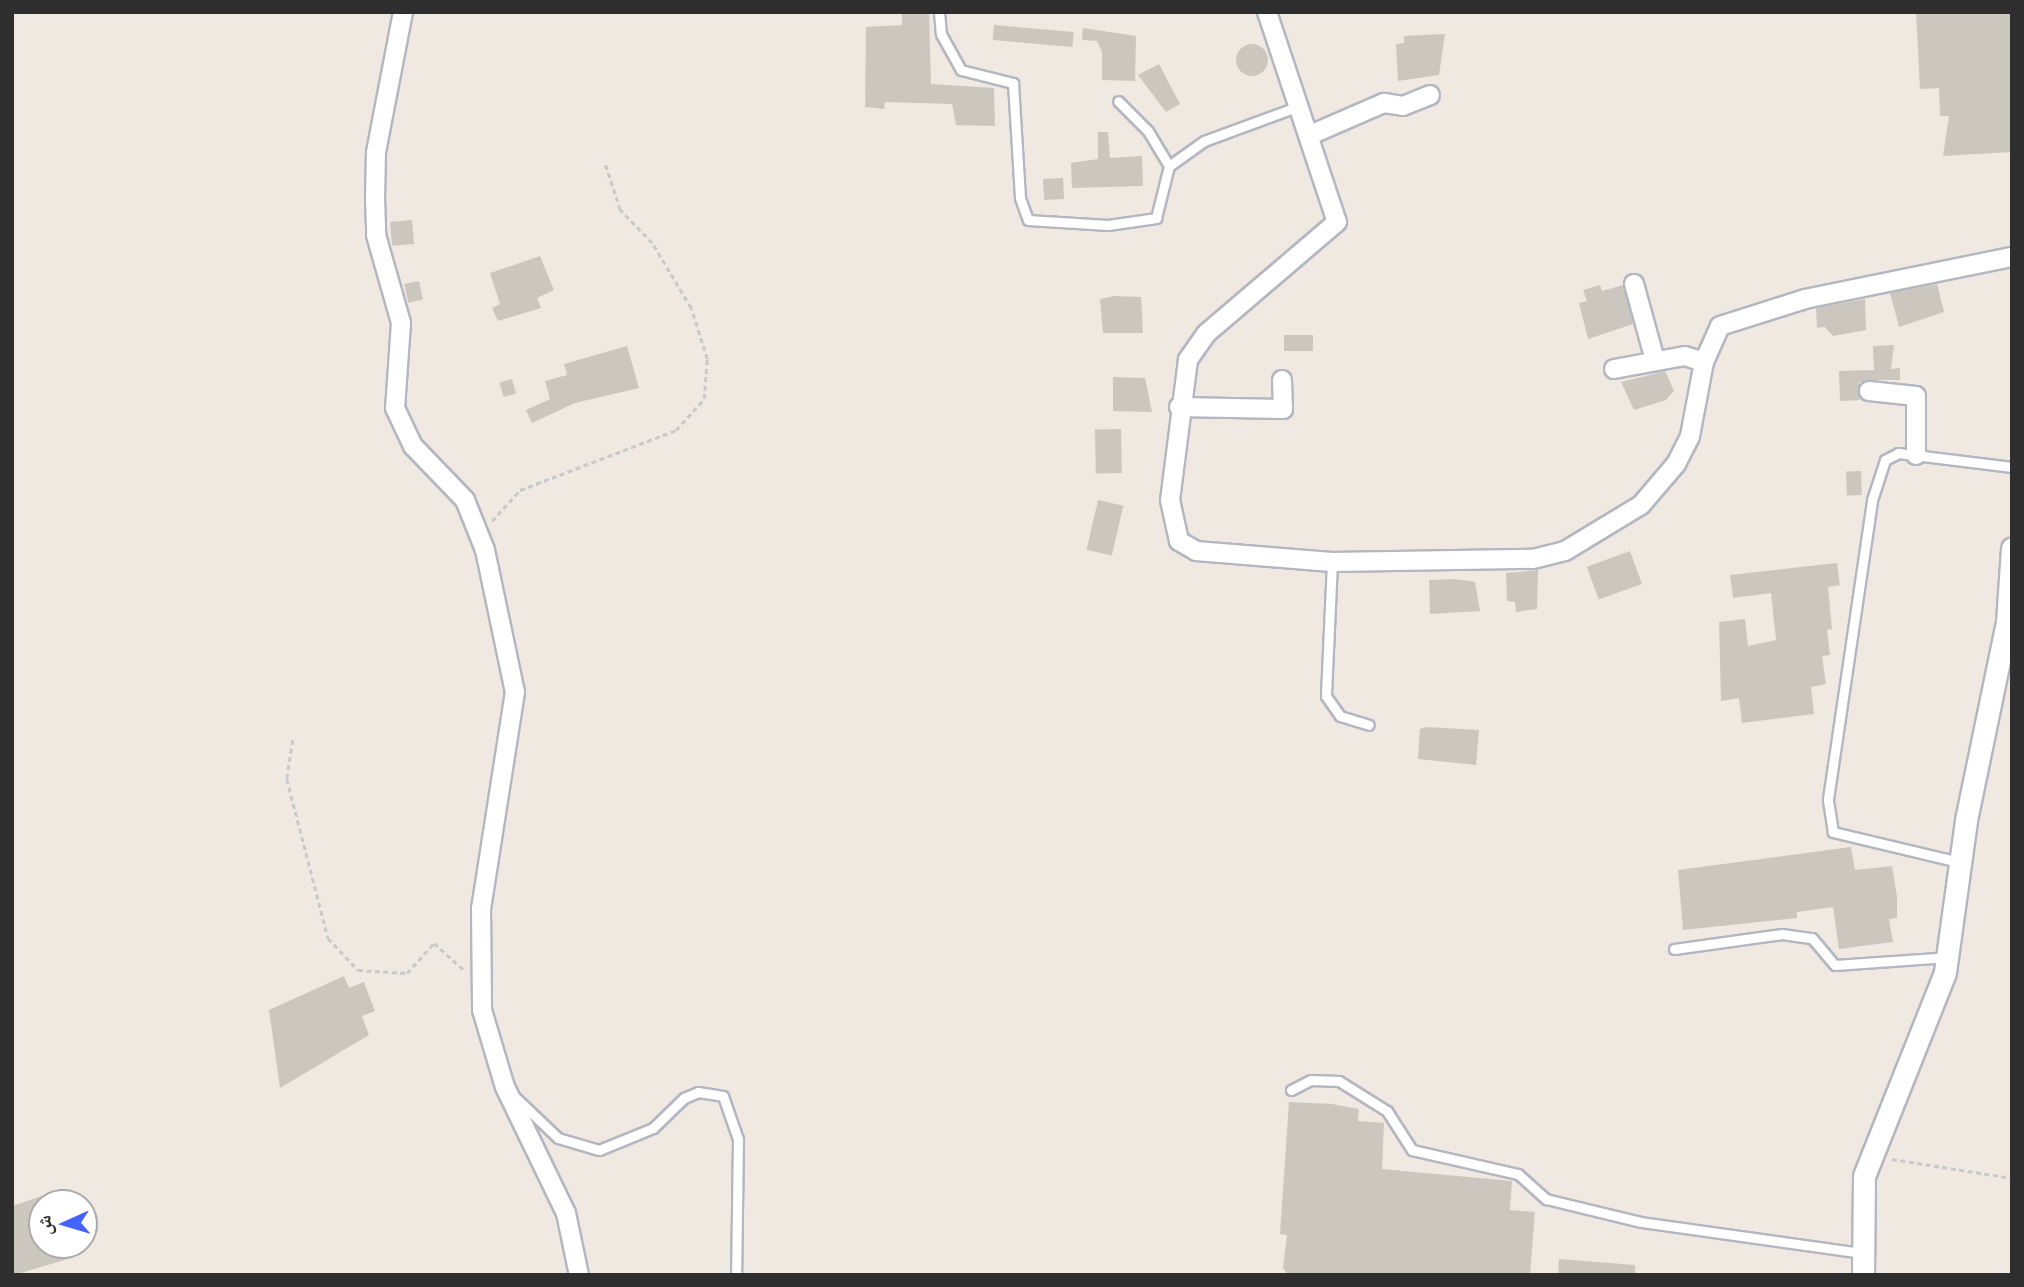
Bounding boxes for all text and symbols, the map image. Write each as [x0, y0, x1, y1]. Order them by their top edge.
north arrow [28, 1189, 98, 1259]
text: ش [31, 1214, 57, 1236]

